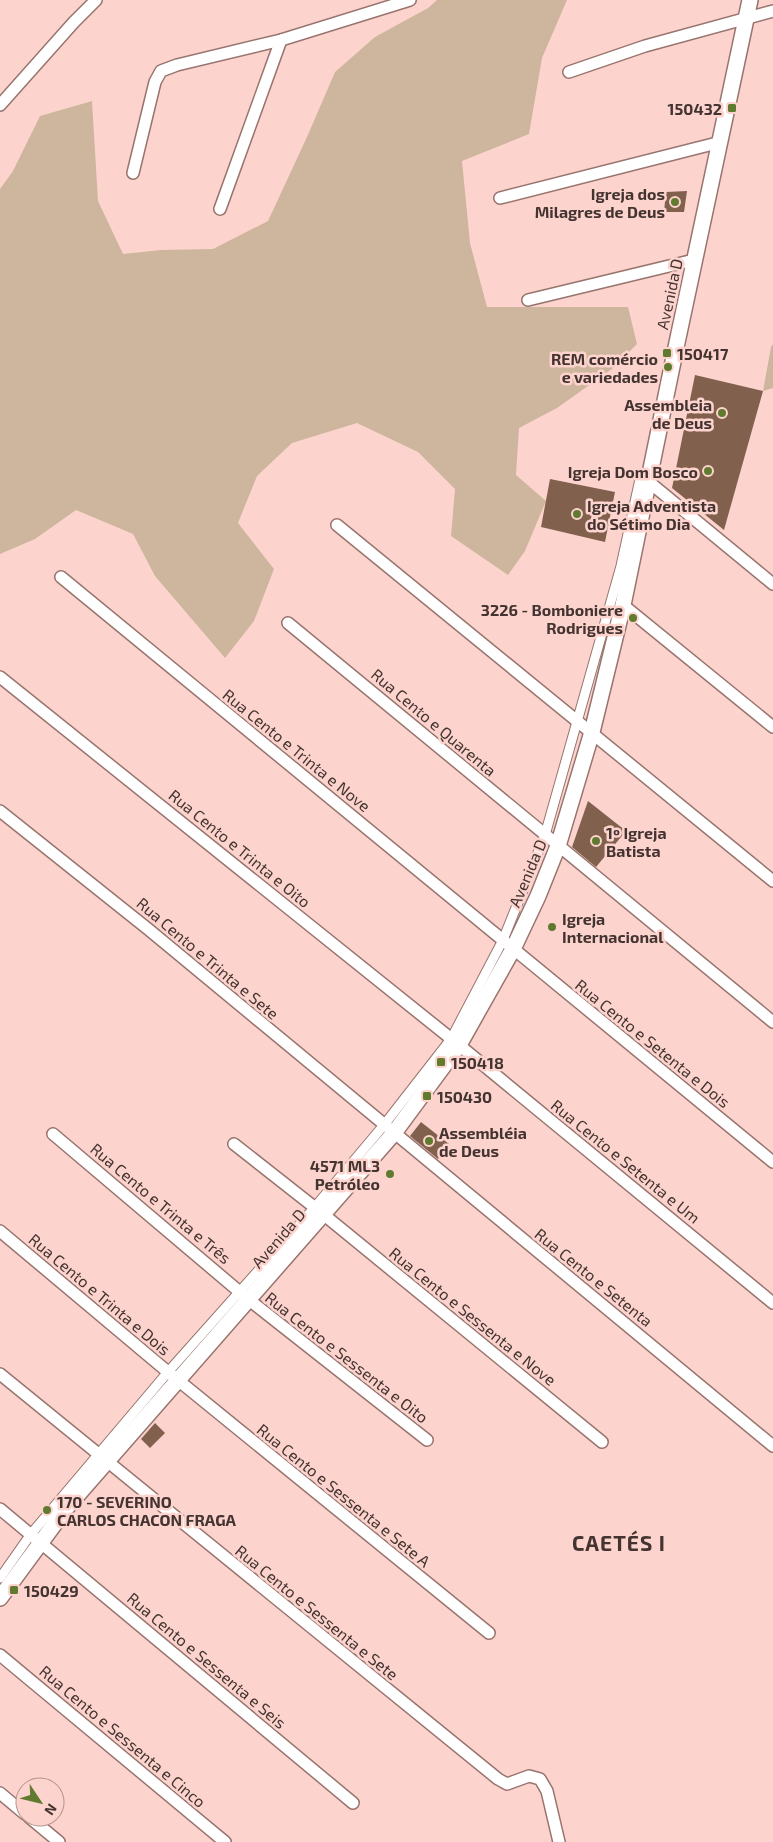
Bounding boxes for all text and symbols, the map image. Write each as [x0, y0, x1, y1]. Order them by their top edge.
place label: 150432 [668, 99, 722, 118]
marker: 150432 [726, 102, 738, 114]
place label: Igreja dos Milagres de Deus [535, 184, 665, 221]
marker: Igreja dos Milagres de Deus [669, 196, 681, 208]
street label: Avenida D [652, 257, 686, 331]
place label: 150417 [677, 344, 729, 363]
marker: 150417 [661, 347, 673, 359]
place label: REM comércio e variedades [551, 349, 658, 386]
marker: REM comércio e variedades [662, 361, 674, 373]
place label: Assembleia de Deus [624, 395, 712, 432]
marker: Assembleia de Deus [716, 407, 728, 419]
place label: Igreja Dom Bosco [568, 462, 698, 481]
marker: Igreja Dom Bosco [702, 465, 714, 477]
place label: Igreja Adventista do Sétimo Dia [587, 496, 716, 533]
marker: Igreja Adventista do Sétimo Dia [571, 508, 583, 520]
place label: 3226 - Bomboniere Rodrigues [481, 600, 623, 637]
marker: 3226 - Bomboniere Rodrigues [627, 612, 639, 624]
street label: Rua Cento e Quarenta [367, 664, 500, 780]
street label: Rua Cento e Trinta e Nove [219, 685, 375, 815]
street label: Rua Cento e Trinta e Oito [165, 785, 315, 911]
place label: 1º Igreja Batista [606, 823, 667, 860]
marker: 1º Igreja Batista [590, 835, 602, 847]
street label: Avenida D [504, 836, 550, 910]
street label: Rua Cento e Trinta e Sete [133, 893, 283, 1023]
place label: Igreja Internacional [562, 909, 664, 946]
marker: Igreja Internacional [546, 921, 558, 933]
street label: Rua Cento e Setenta e Dois [572, 975, 734, 1111]
place label: 150418 [451, 1053, 504, 1072]
marker: 150418 [435, 1056, 447, 1068]
place label: 150430 [437, 1087, 492, 1106]
marker: 150430 [421, 1090, 433, 1102]
street label: Rua Cento e Setenta e Um [548, 1095, 704, 1227]
place label: Assembléia de Deus [439, 1123, 527, 1160]
marker: Assembléia de Deus [423, 1135, 435, 1147]
street label: Rua Cento e Trinta e Três [87, 1139, 235, 1267]
place label: 4571 ML3 Petróleo [310, 1156, 380, 1193]
marker: 4571 ML3 Petróleo [384, 1168, 396, 1180]
street label: Avenida D [247, 1205, 309, 1271]
street label: Rua Cento e Setenta [531, 1224, 657, 1330]
street label: Rua Cento e Trinta e Dois [25, 1229, 175, 1359]
street label: Rua Cento e Sessenta e Nove [386, 1243, 560, 1389]
street label: Rua Cento e Sessenta e Oito [262, 1288, 432, 1426]
street label: Rua Cento e Sessenta e Sete A [254, 1419, 434, 1571]
place label: 170 - SEVERINO CARLOS CHACON FRAGA [57, 1492, 237, 1529]
marker: 170 - SEVERINO CARLOS CHACON FRAGA [41, 1504, 53, 1516]
district label: CAETÉS I [572, 1530, 666, 1555]
street label: Rua Cento e Sessenta e Sete [232, 1540, 402, 1684]
place label: 150429 [24, 1581, 79, 1600]
marker: 150429 [8, 1584, 20, 1596]
street label: Rua Cento e Sessenta e Seis [124, 1588, 290, 1732]
street label: Rua Cento e Sessenta e Cinco [36, 1661, 210, 1811]
north arrow [15, 1777, 65, 1827]
text: N [41, 1801, 61, 1819]

